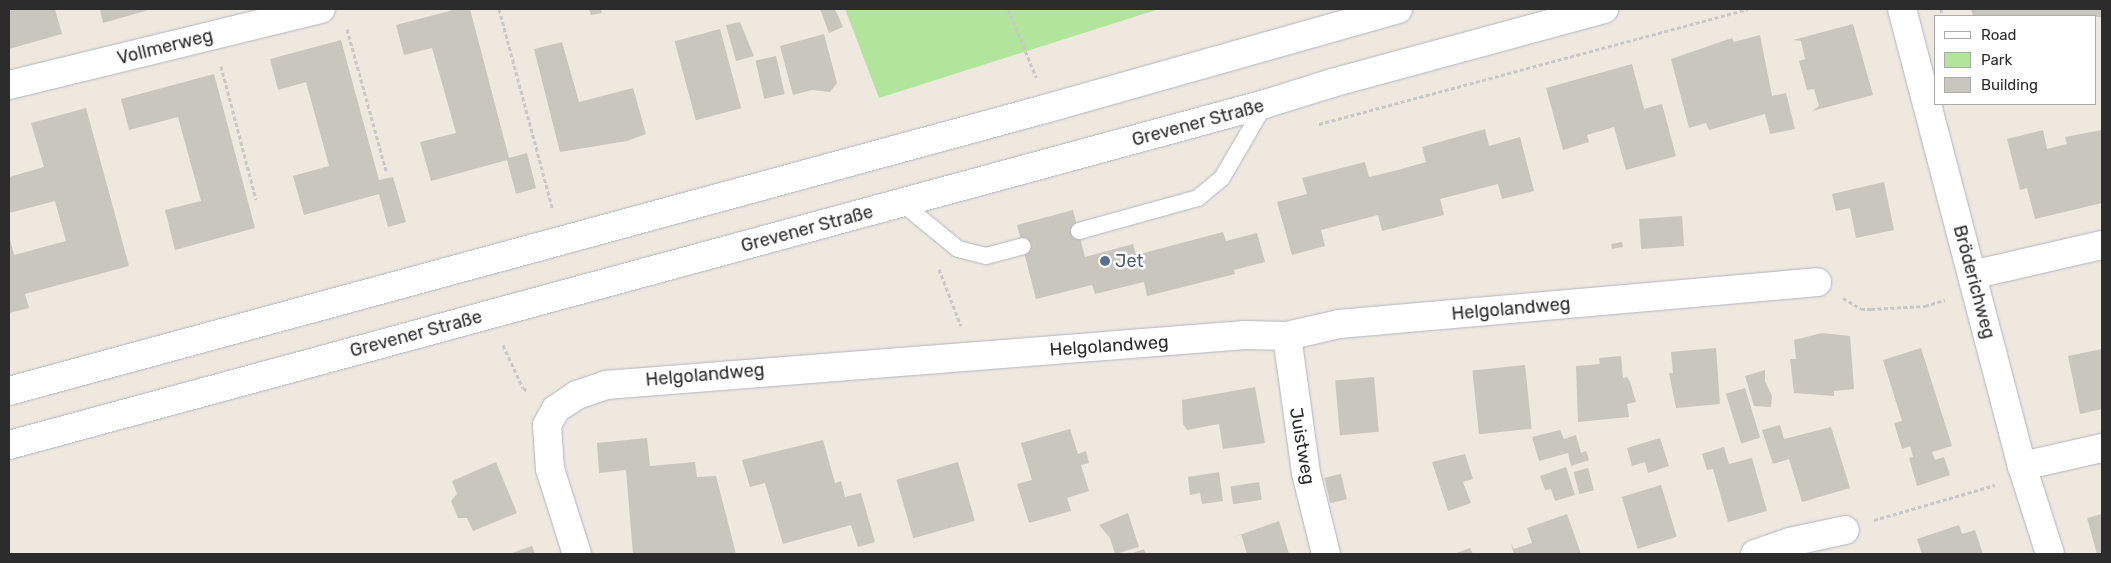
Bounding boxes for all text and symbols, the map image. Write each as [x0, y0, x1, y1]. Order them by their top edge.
legend [1934, 15, 2096, 105]
street label: Vollmerweg [115, 25, 215, 69]
text: Road [1981, 26, 2017, 44]
text: Park [1981, 51, 2012, 69]
text: Building [1981, 76, 2038, 94]
street label: Grevener Straße [1129, 95, 1267, 151]
street label: Grevener Straße [738, 201, 876, 257]
street label: Bröderichweg [1948, 223, 2000, 341]
place label: Jet [1115, 250, 1143, 272]
marker: Jet [1099, 255, 1111, 267]
street label: Helgolandweg [1451, 293, 1571, 325]
street label: Grevener Straße [347, 306, 485, 362]
street label: Helgolandweg [1049, 331, 1169, 361]
street label: Helgolandweg [645, 359, 765, 391]
street label: Juistweg [1285, 406, 1319, 486]

